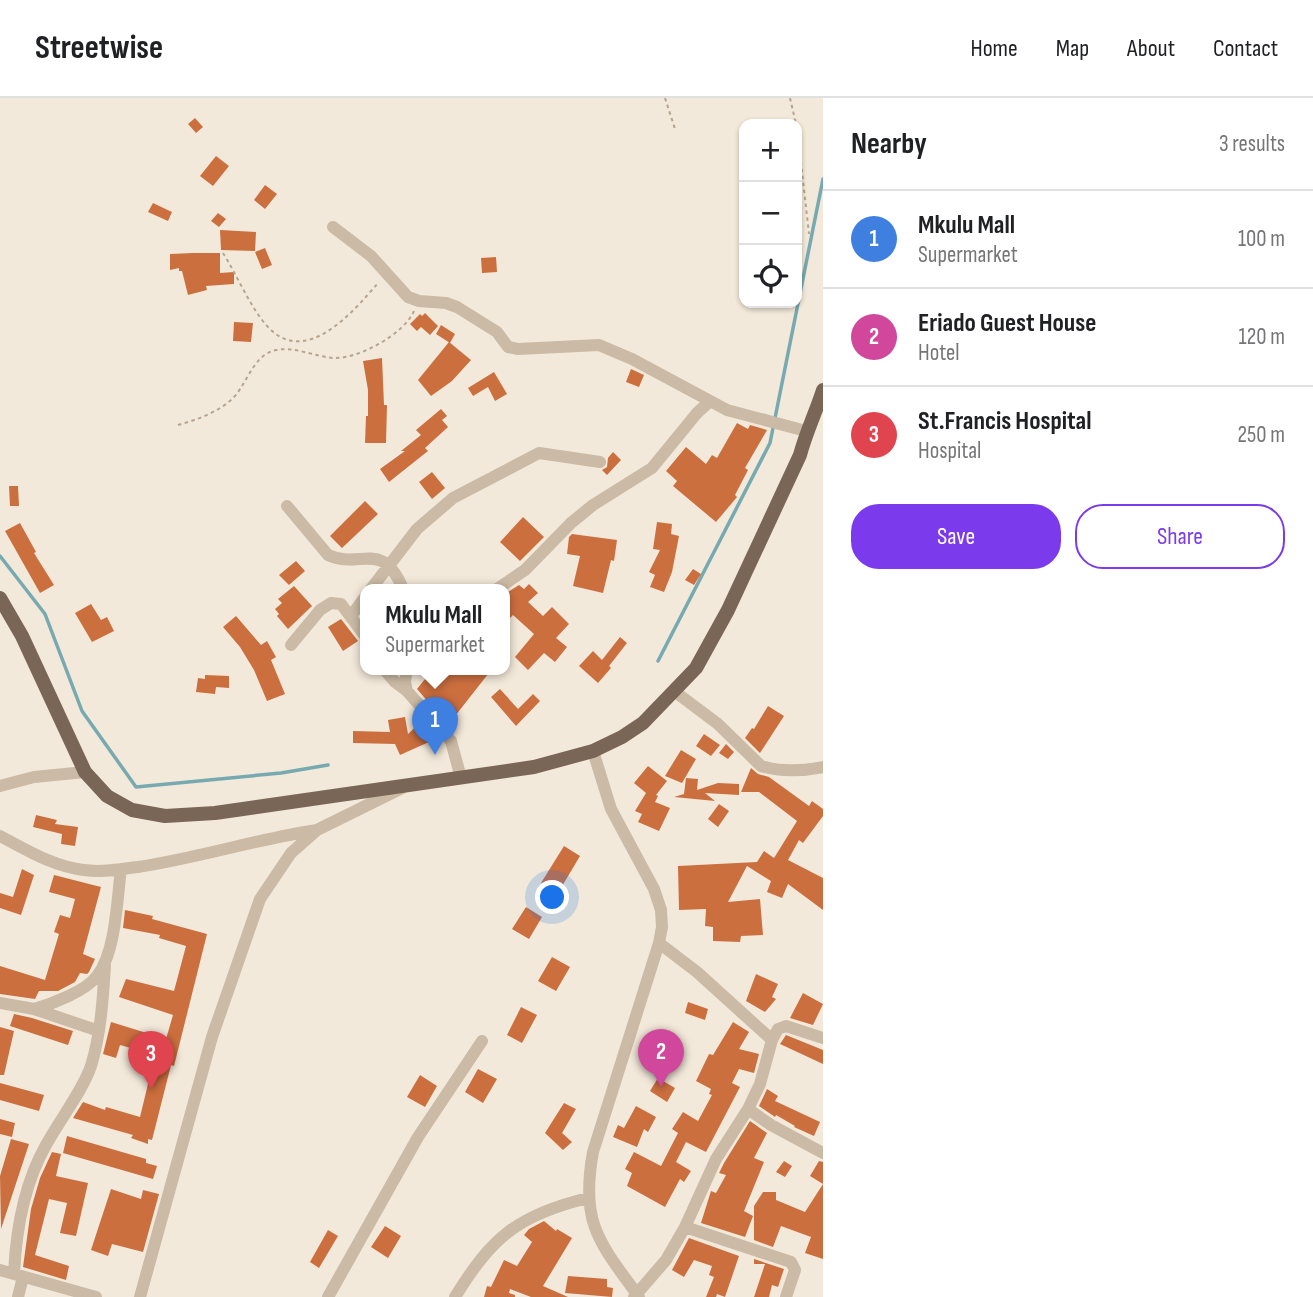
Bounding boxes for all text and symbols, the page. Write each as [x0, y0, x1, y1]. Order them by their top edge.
text: Streetwise [35, 28, 163, 68]
text: Home [970, 34, 1018, 63]
text: Map [1056, 34, 1089, 63]
text: About [1127, 34, 1175, 63]
text: Contact [1213, 34, 1278, 63]
map controls [739, 119, 802, 308]
button: + [739, 119, 802, 182]
text: Nearby [851, 126, 927, 162]
text: 3 results [1219, 130, 1285, 158]
button: − [739, 182, 802, 245]
text: Mkulu Mall [918, 210, 1015, 241]
text: 1 [869, 225, 879, 253]
text: 100 m [1238, 225, 1285, 253]
text: Supermarket [918, 241, 1018, 269]
button: locate [739, 245, 802, 308]
text: Eriado Guest House [918, 308, 1096, 339]
text: 2 [869, 323, 879, 351]
text: 120 m [1239, 323, 1285, 351]
text: Hotel [918, 339, 960, 367]
text: St.Francis Hospital [918, 406, 1092, 437]
text: 3 [869, 421, 879, 449]
text: 250 m [1238, 421, 1285, 449]
text: Hospital [918, 437, 981, 465]
button: Save [851, 504, 1061, 569]
button: Share [1075, 504, 1285, 569]
popup [360, 584, 510, 675]
text: Mkulu Mall [385, 600, 482, 631]
text: Supermarket [385, 631, 485, 659]
pin: 1 [412, 697, 458, 755]
your location [535, 880, 569, 914]
pin: 2 [638, 1029, 684, 1087]
pin: 3 [128, 1031, 174, 1089]

